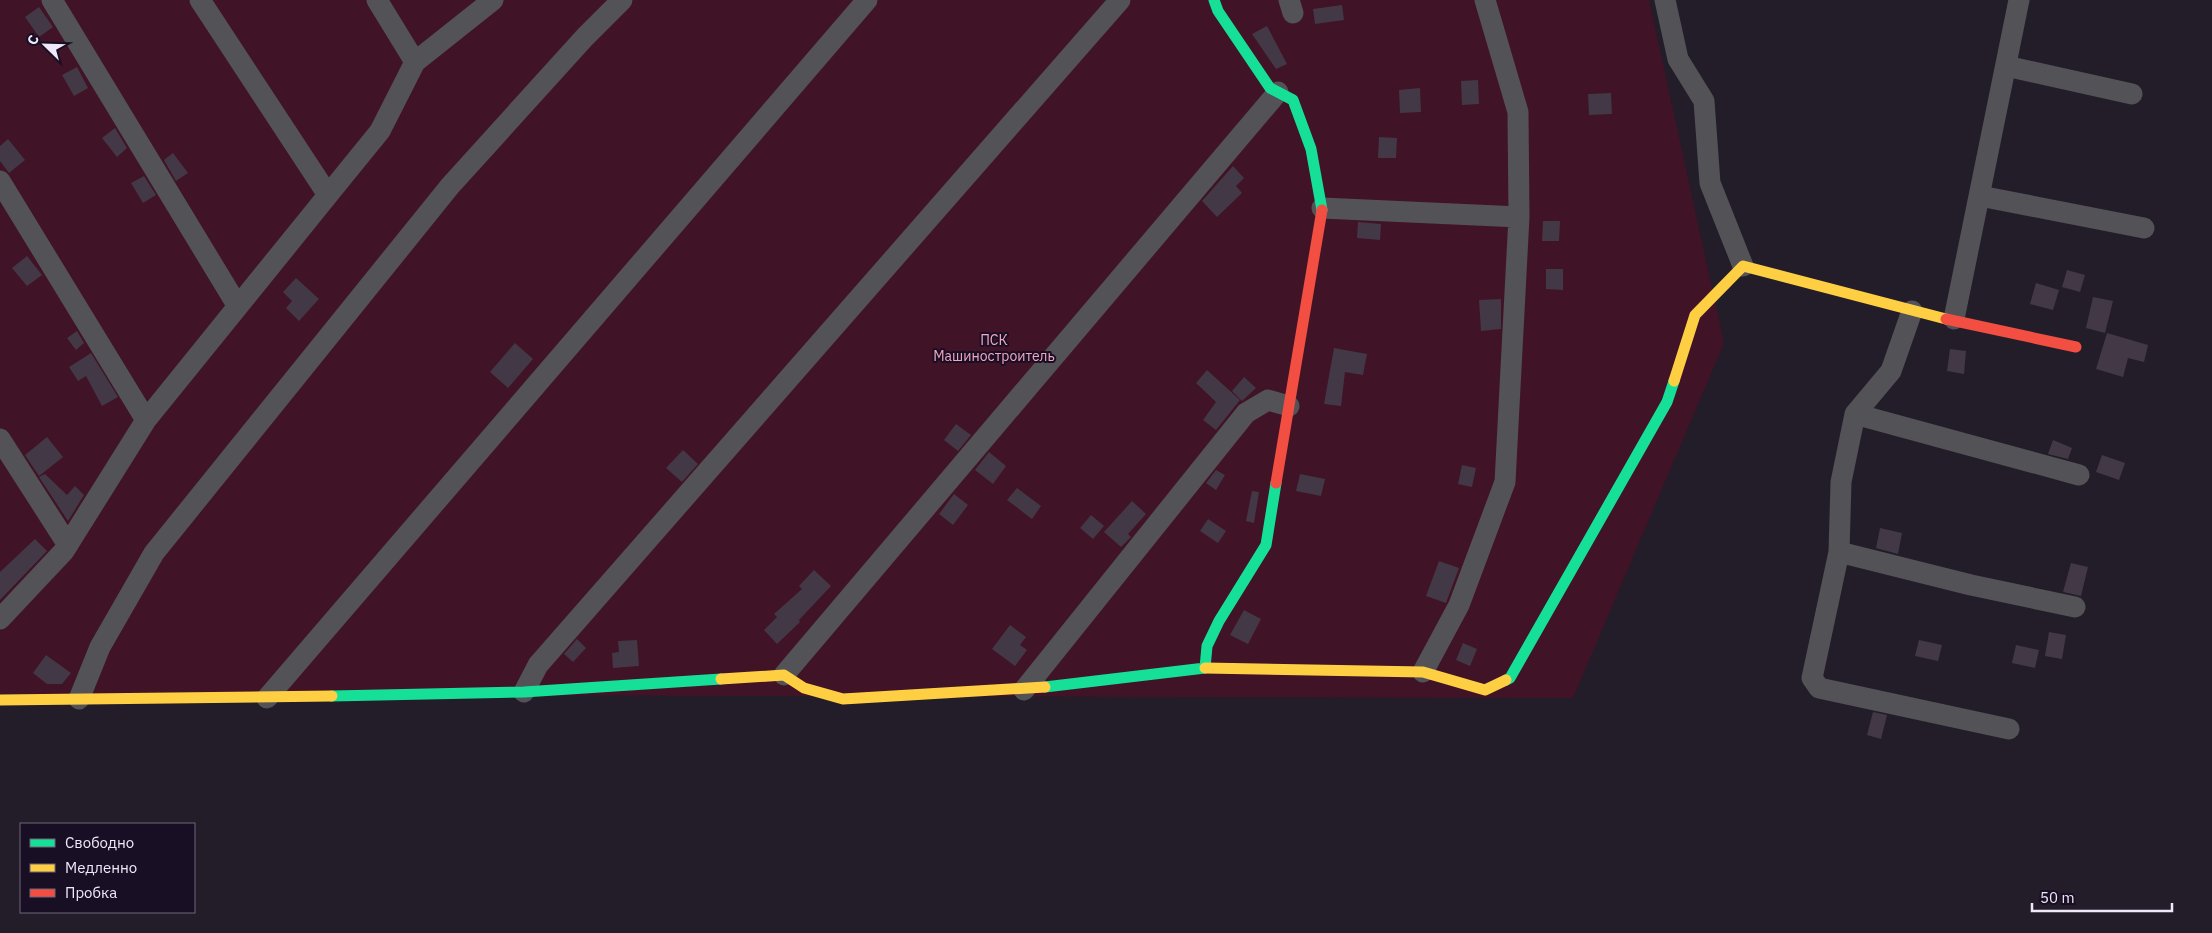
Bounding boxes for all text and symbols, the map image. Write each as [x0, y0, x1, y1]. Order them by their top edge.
north arrow [20, 20, 70, 70]
text: С [23, 32, 43, 48]
park label: ПСК Машиностроитель [933, 331, 1055, 365]
legend [20, 823, 195, 913]
text: Свободно [65, 833, 134, 852]
text: Медленно [65, 858, 137, 877]
scale bar [2032, 880, 2172, 912]
text: Пробка [65, 883, 117, 902]
text: 50 m [2040, 888, 2075, 907]

